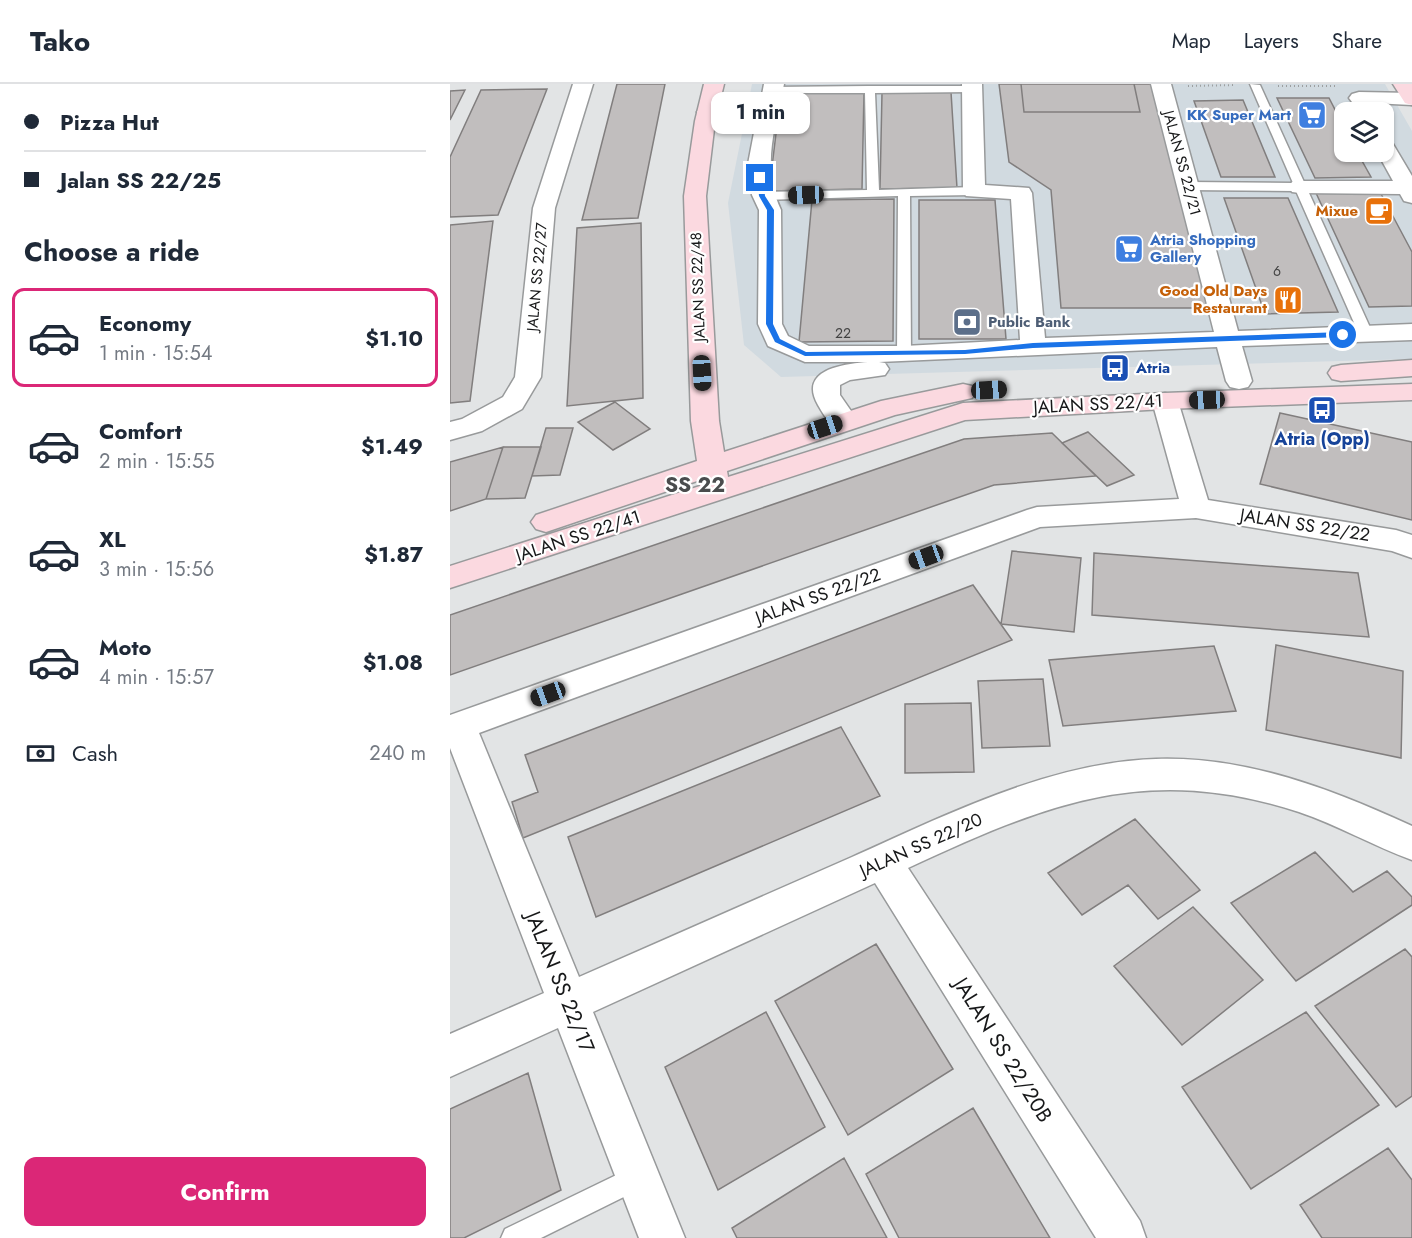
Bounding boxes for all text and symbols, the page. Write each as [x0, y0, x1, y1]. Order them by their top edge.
text: Tako [30, 21, 90, 62]
text: Map [1172, 26, 1211, 56]
text: Layers [1244, 26, 1299, 56]
text: Share [1332, 26, 1382, 56]
callout: 1 min [710, 91, 810, 133]
text: 1 min [736, 98, 785, 127]
supermarket icon: KK Super Mart [1296, 99, 1328, 131]
map controls [1334, 102, 1394, 162]
button: layers [1334, 102, 1394, 162]
place label: KK Super Mart [1187, 104, 1291, 126]
text: Pizza Hut [60, 106, 159, 138]
street label: JALAN SS 22/21 [1157, 106, 1207, 218]
text: Jalan SS 22/25 [60, 164, 221, 196]
route end [746, 164, 773, 191]
car [788, 185, 824, 205]
cafe icon: Mixue [1363, 195, 1395, 227]
place label: Mixue [1315, 200, 1358, 222]
street label: JALAN SS 22/27 [521, 222, 553, 334]
place label: Atria Shopping Gallery [1149, 229, 1256, 268]
text: Choose a ride [24, 232, 199, 271]
street label: JALAN SS 22/48 [685, 232, 711, 344]
supermarket icon: Atria Shopping Gallery [1113, 233, 1145, 265]
house number: 6 [1273, 261, 1281, 281]
place label: Good Old Days Restaurant [1160, 280, 1267, 319]
restaurant icon: Good Old Days Restaurant [1272, 284, 1304, 316]
bank icon: Public Bank [951, 306, 983, 338]
text: Economy [99, 307, 191, 339]
icon: car [27, 311, 81, 365]
place label: Public Bank [988, 311, 1071, 333]
route start [1329, 321, 1356, 348]
text: $1.10 [365, 322, 423, 354]
house number: 22 [835, 323, 851, 343]
text: 1 min · 15:54 [99, 339, 213, 368]
bus stop icon: Atria [1099, 352, 1131, 384]
car [692, 355, 712, 391]
place label: Atria [1135, 357, 1170, 379]
car [971, 380, 1007, 400]
street label: JALAN SS 22/41 [1031, 388, 1163, 420]
car [1189, 390, 1225, 410]
bus stop icon: Atria (Opp) [1306, 394, 1338, 426]
car [805, 413, 845, 441]
text: Comfort [99, 415, 182, 447]
icon: car [27, 419, 81, 473]
place label: Atria (Opp) [1273, 426, 1370, 452]
text: $1.49 [361, 430, 423, 462]
text: 2 min · 15:55 [99, 447, 215, 476]
district label: SS 22 [665, 470, 725, 500]
street label: JALAN SS 22/22 [1236, 502, 1372, 548]
street label: JALAN SS 22/41 [510, 504, 644, 569]
text: XL [99, 523, 126, 555]
icon: car [27, 527, 81, 581]
text: $1.87 [364, 538, 423, 570]
car [906, 542, 946, 572]
text: 3 min · 15:56 [99, 555, 214, 584]
street label: JALAN SS 22/22 [750, 561, 884, 631]
text: Moto [99, 631, 152, 663]
icon: car [27, 635, 81, 689]
text: $1.08 [363, 646, 423, 678]
text: 4 min · 15:57 [99, 663, 214, 692]
car [528, 679, 568, 709]
icon: cash [24, 737, 57, 770]
text: Cash [72, 737, 118, 769]
text: 240 m [369, 739, 426, 768]
street label: JALAN SS 22/20 [854, 806, 987, 885]
street label: JALAN SS 22/17 [517, 904, 602, 1057]
street label: JALAN SS 22/20B [945, 969, 1060, 1128]
button: Confirm [24, 1157, 426, 1226]

